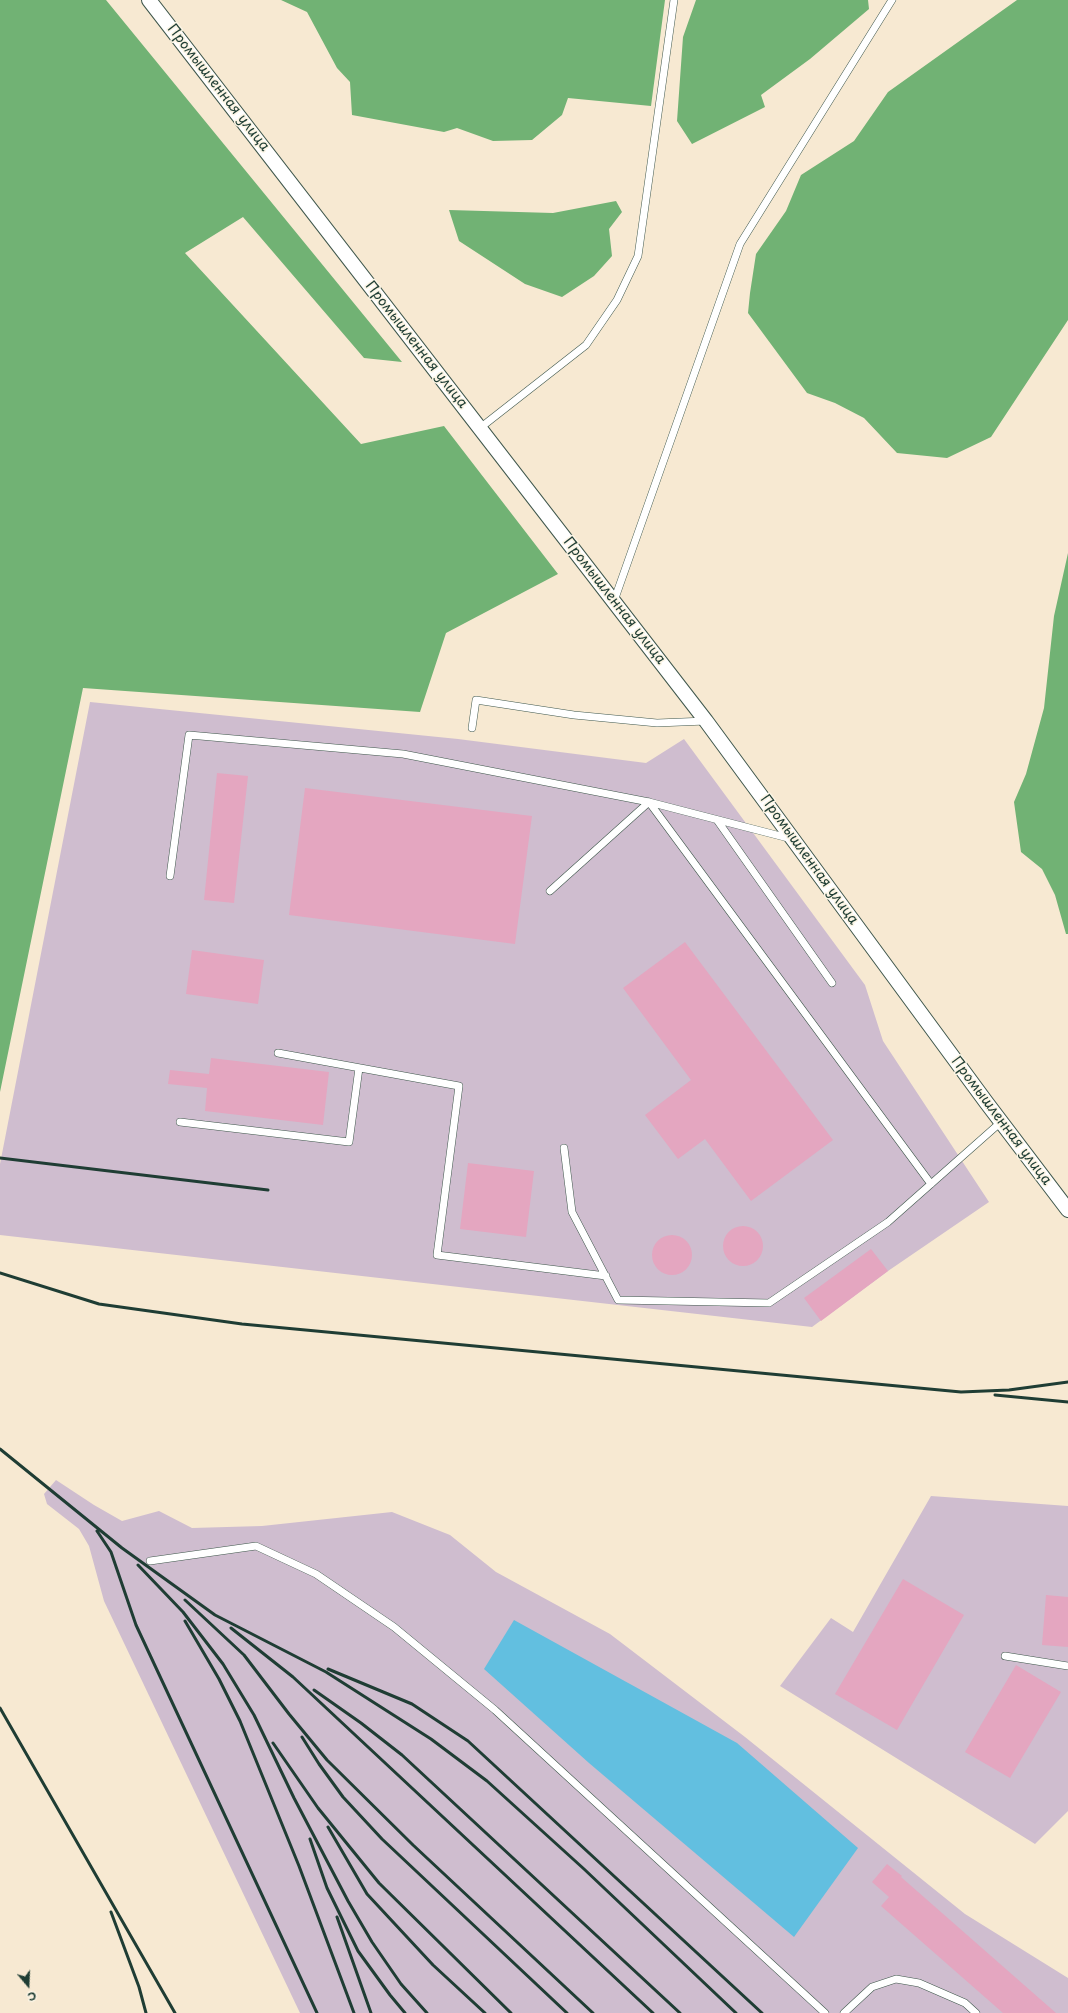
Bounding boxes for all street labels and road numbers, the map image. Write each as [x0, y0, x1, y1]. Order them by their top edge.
street label: Промышленная улица [163, 21, 273, 155]
street label: Промышленная улица [361, 278, 471, 412]
street label: Промышленная улица [559, 534, 669, 668]
street label: Промышленная улица [756, 792, 862, 928]
street label: Промышленная улица [947, 1054, 1055, 1188]

